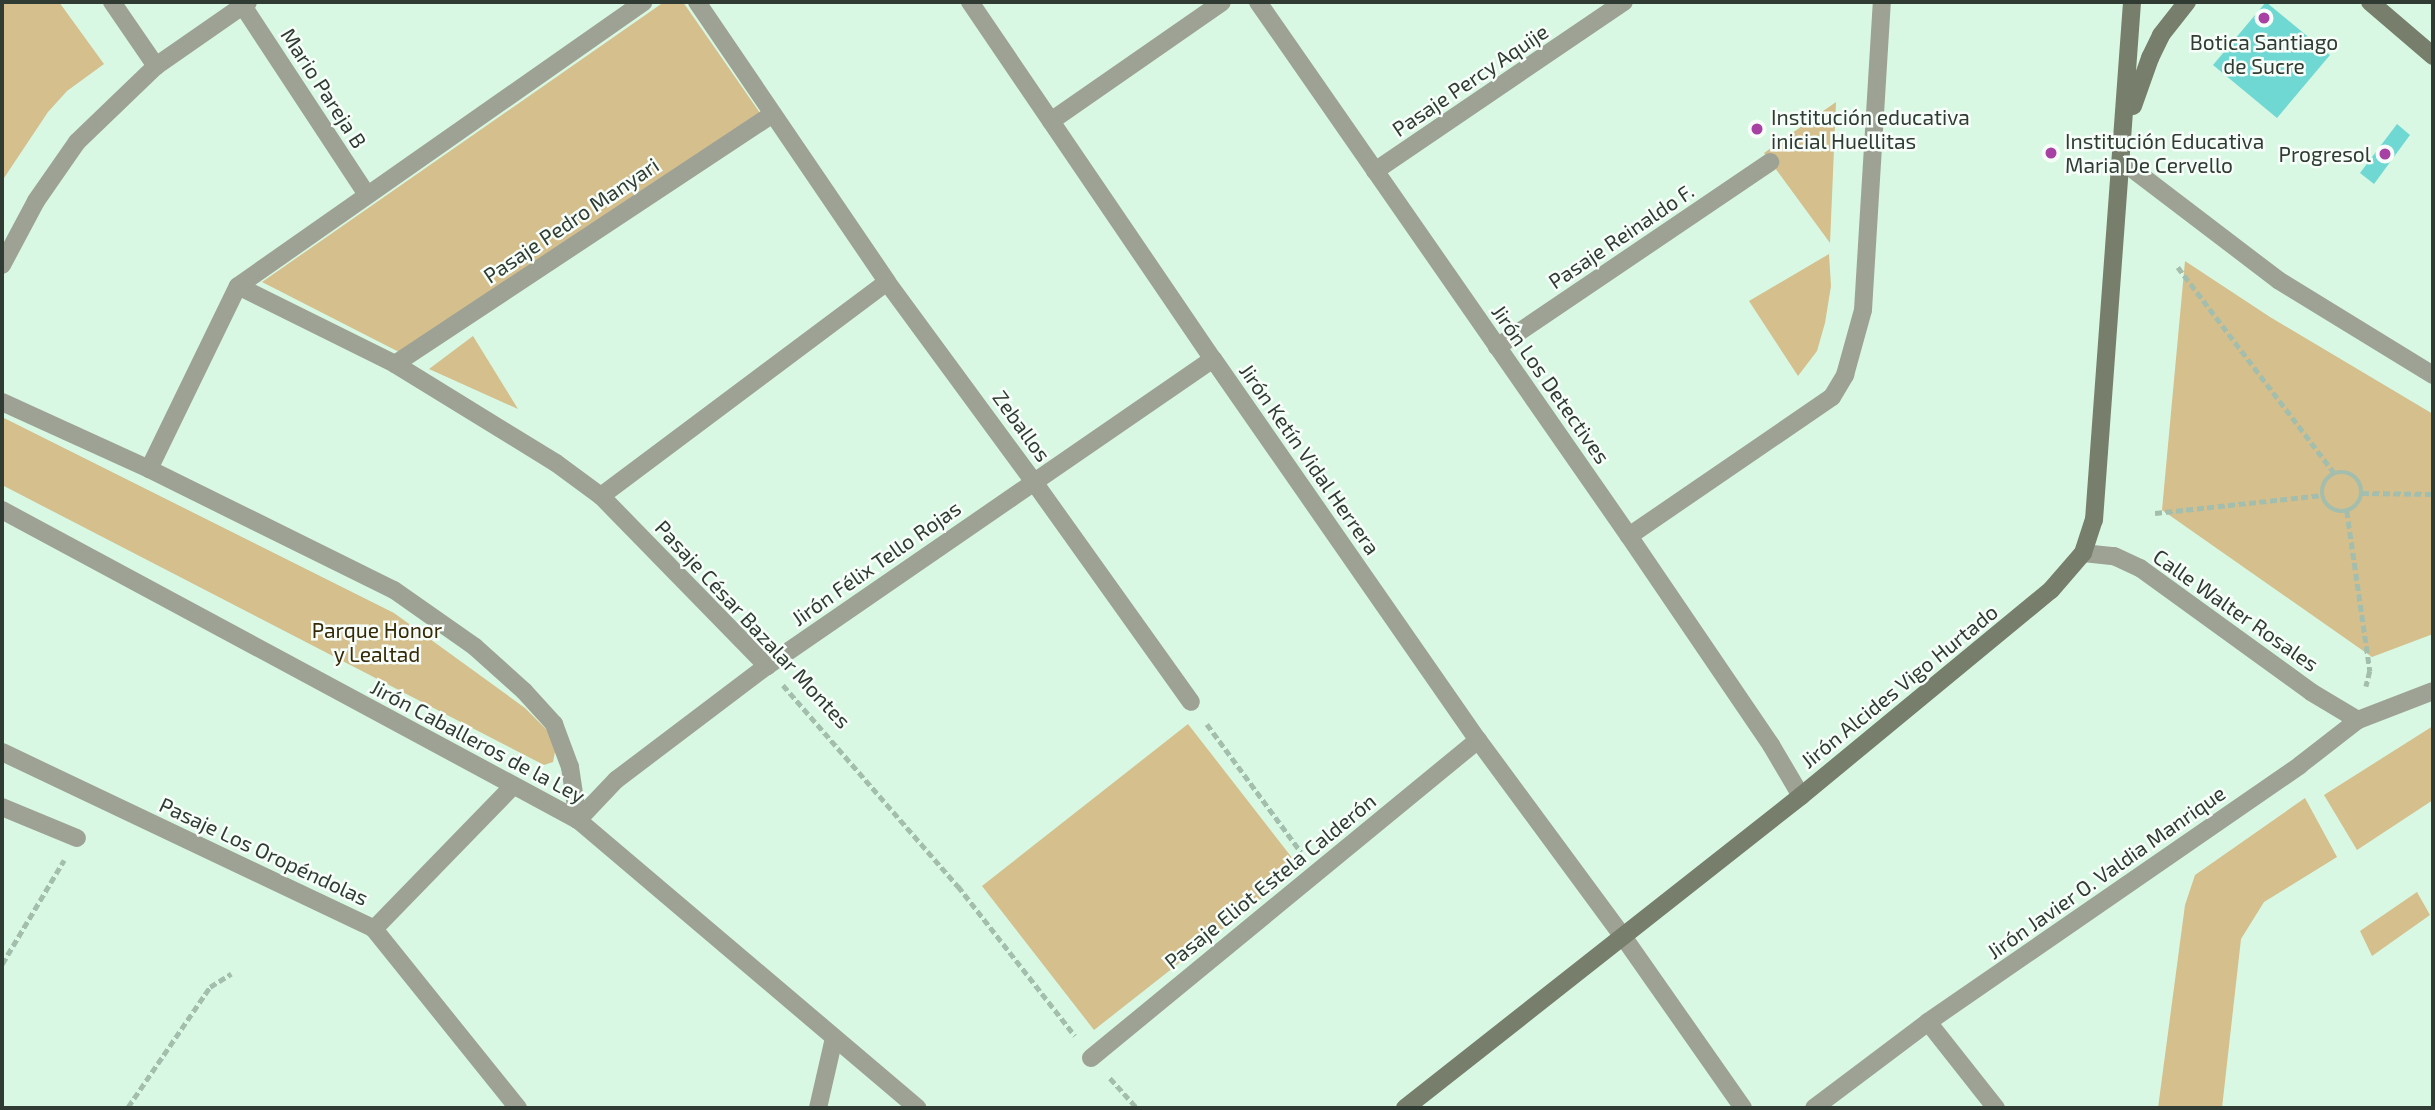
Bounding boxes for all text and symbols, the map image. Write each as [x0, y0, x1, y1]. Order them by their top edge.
marker: Botica Santiago de Sucre [2256, 10, 2272, 26]
street label: Pasaje Percy Aquije [1387, 18, 1553, 142]
street label: Mario Pareja B [276, 23, 372, 153]
place label: Botica Santiago de Sucre [2190, 29, 2338, 79]
place label: Institución educativa inicial Huellitas [1771, 104, 1970, 154]
marker: Institución educativa inicial Huellitas [1749, 121, 1765, 137]
place label: Institución Educativa Maria De Cervello [2065, 128, 2264, 178]
place label: Progresol [2279, 141, 2371, 167]
marker: Institución Educativa Maria De Cervello [2043, 145, 2059, 161]
marker: Progresol [2377, 146, 2393, 162]
street label: Pasaje Pedro Manyari [479, 152, 663, 288]
street label: Pasaje Reinaldo F. [1544, 178, 1698, 294]
street label: Jirón Los Detectives [1487, 300, 1615, 468]
street label: Jirón Ketín Vidal Herrera [1234, 358, 1386, 560]
street label: Zeballos [988, 386, 1056, 466]
street label: Jirón Félix Tello Rojas [786, 495, 966, 631]
street label: Pasaje César Bazalar Montes [650, 515, 856, 733]
street label: Calle Walter Rosales [2148, 543, 2324, 677]
street label: Jirón Alcides Vigo Hurtado [1795, 599, 2003, 773]
park label: Parque Honor y Lealtad [312, 617, 442, 667]
street label: Jirón Caballeros de la Ley [367, 674, 589, 808]
street label: Jirón Javier O. Valdia Manrique [1981, 779, 2231, 965]
street label: Pasaje Eliot Estela Calderón [1159, 788, 1381, 974]
street label: Pasaje Los Oropéndolas [156, 792, 372, 910]

